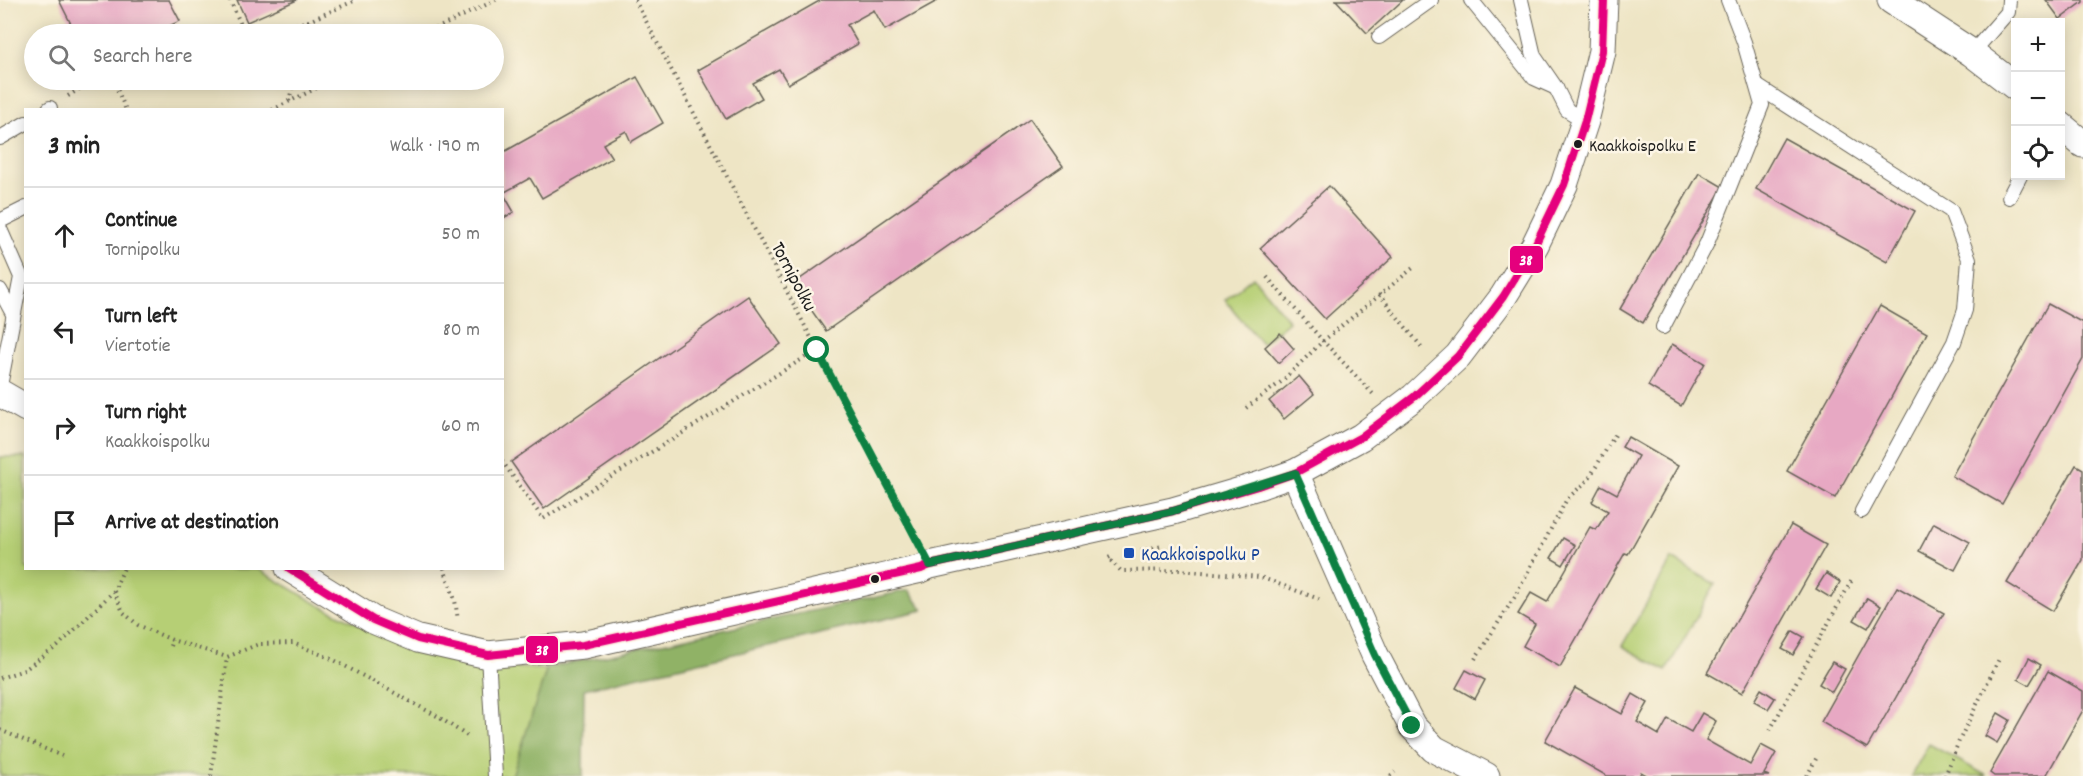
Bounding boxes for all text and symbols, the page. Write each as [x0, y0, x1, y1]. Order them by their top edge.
map controls [2011, 18, 2065, 180]
button: + [2011, 18, 2065, 72]
search box [24, 24, 504, 90]
icon: search [45, 41, 78, 74]
text: Search here [93, 42, 192, 73]
button: − [2011, 72, 2065, 126]
button: locate [2011, 126, 2065, 180]
text: 3 min [48, 129, 100, 166]
text: Walk · 190 m [390, 133, 480, 161]
place label: Kaakkoispolku E [1589, 135, 1696, 160]
marker: Kaakkoispolku E [1572, 138, 1584, 150]
text: Continue [105, 206, 177, 237]
icon: ahead [48, 219, 81, 252]
text: 50 m [442, 221, 480, 249]
text: Tornipolku [105, 237, 180, 265]
street label: Tornipolku [762, 238, 822, 317]
line badge: 38 [1509, 245, 1544, 274]
text: 38 [1519, 250, 1533, 273]
text: Turn left [105, 302, 177, 333]
icon: left [48, 315, 81, 348]
text: 80 m [443, 317, 480, 345]
text: Viertotie [105, 333, 171, 361]
route start [803, 336, 829, 362]
text: Turn right [105, 398, 187, 429]
icon: right [48, 411, 81, 444]
text: 60 m [441, 413, 480, 441]
text: Kaakkoispolku [105, 429, 210, 457]
icon: arrive [48, 507, 81, 540]
text: Arrive at destination [105, 508, 279, 539]
place label: Kaakkoispolku P [1141, 542, 1260, 570]
marker: Kaakkoispolku P [1122, 546, 1136, 560]
unlabelled marker [869, 573, 881, 585]
line badge: 38 [525, 635, 559, 664]
text: 38 [535, 640, 549, 663]
route end [1398, 712, 1424, 738]

